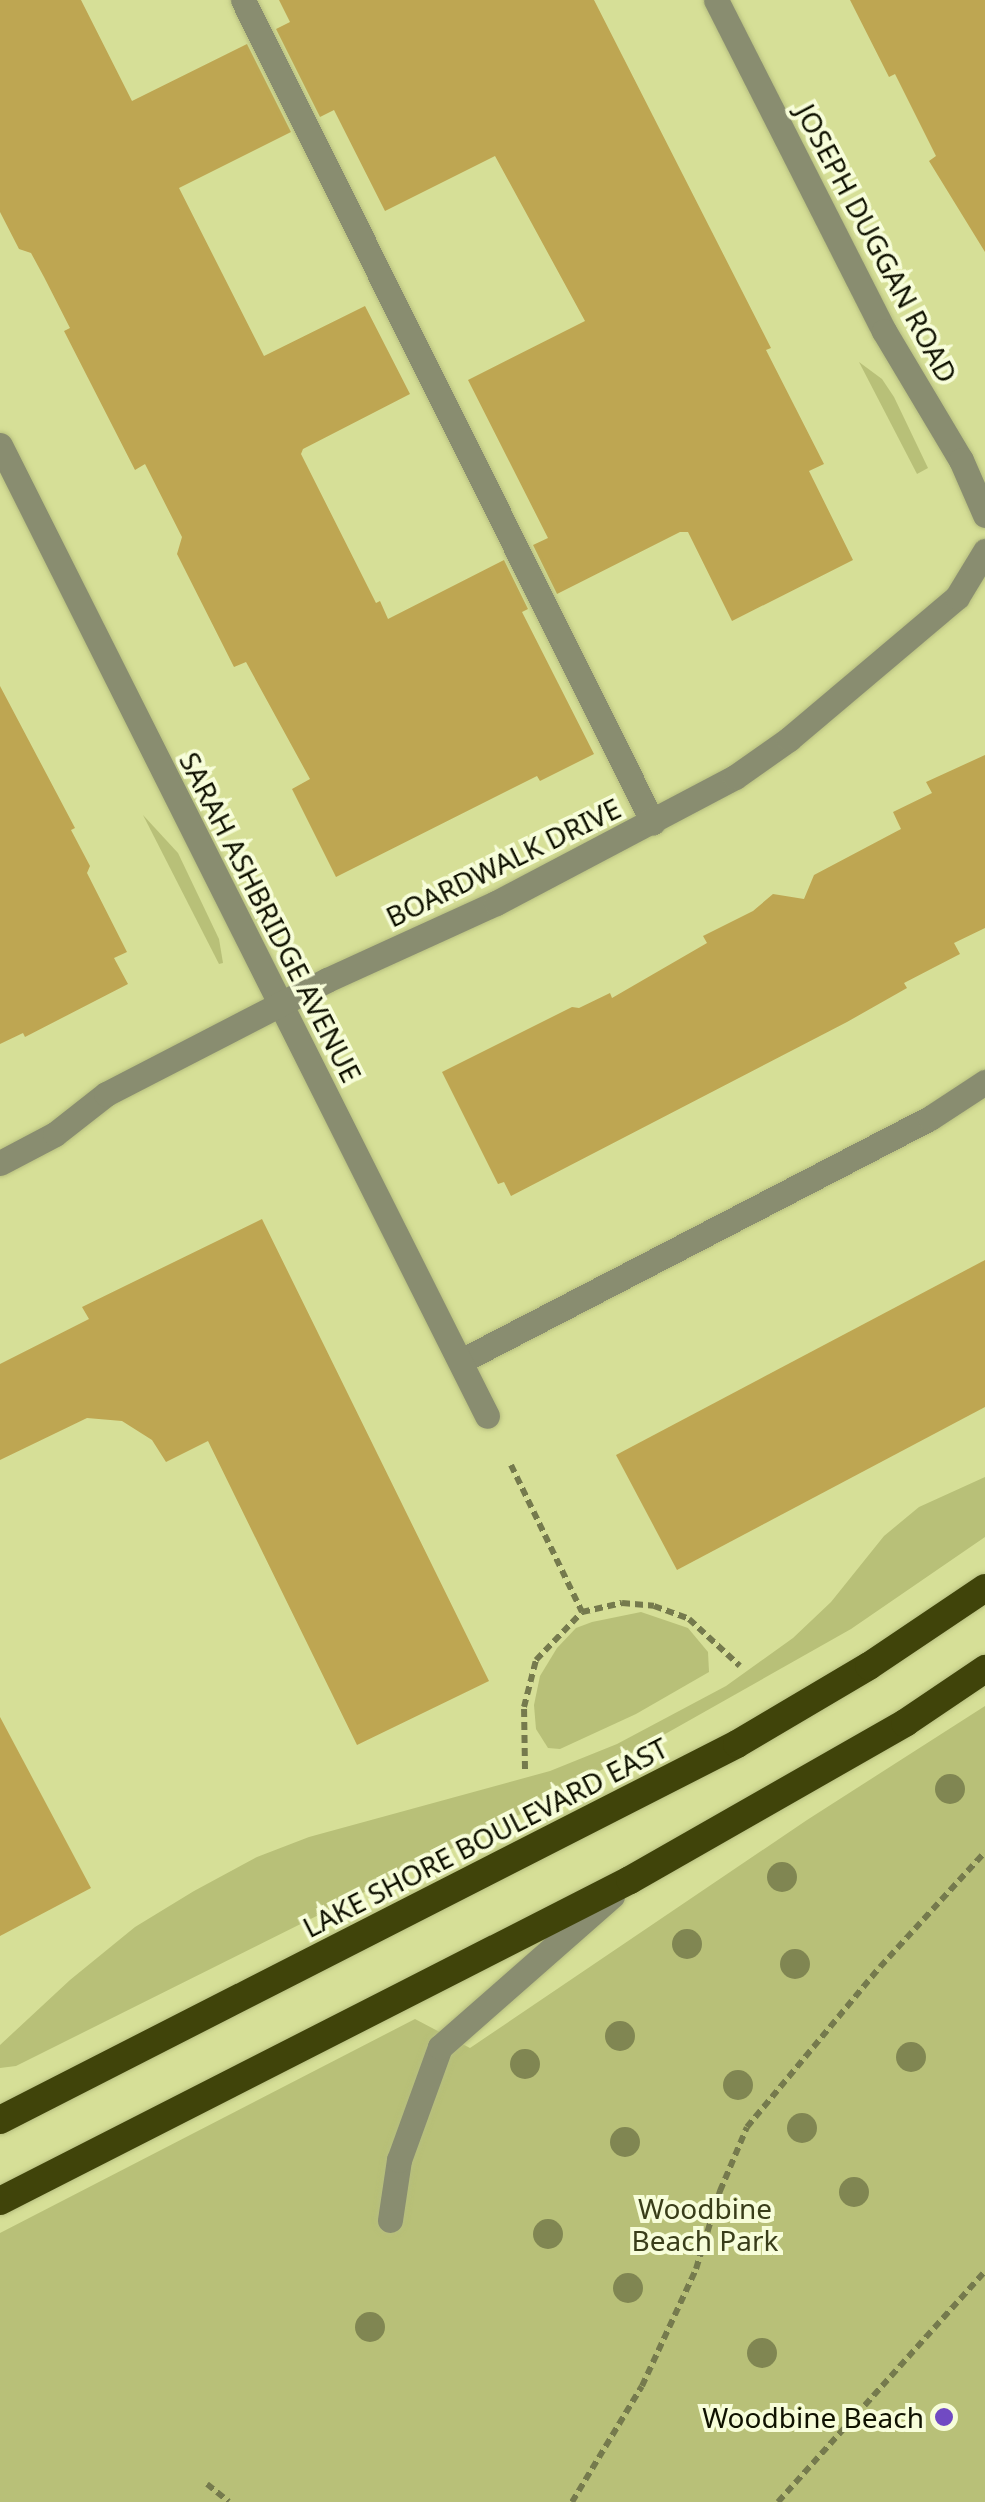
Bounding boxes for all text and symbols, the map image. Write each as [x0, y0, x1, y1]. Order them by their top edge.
street label: JOSEPH DUGGAN ROAD [789, 98, 965, 388]
street label: SARAH ASHBRIDGE AVENUE [173, 746, 369, 1088]
street label: BOARDWALK DRIVE [380, 791, 626, 933]
street label: LAKE SHORE BOULEVARD EAST [297, 1730, 673, 1944]
park label: Woodbine Beach Park [632, 2191, 778, 2257]
place label: Woodbine Beach [702, 2400, 924, 2434]
marker: Woodbine Beach [933, 2406, 955, 2428]

